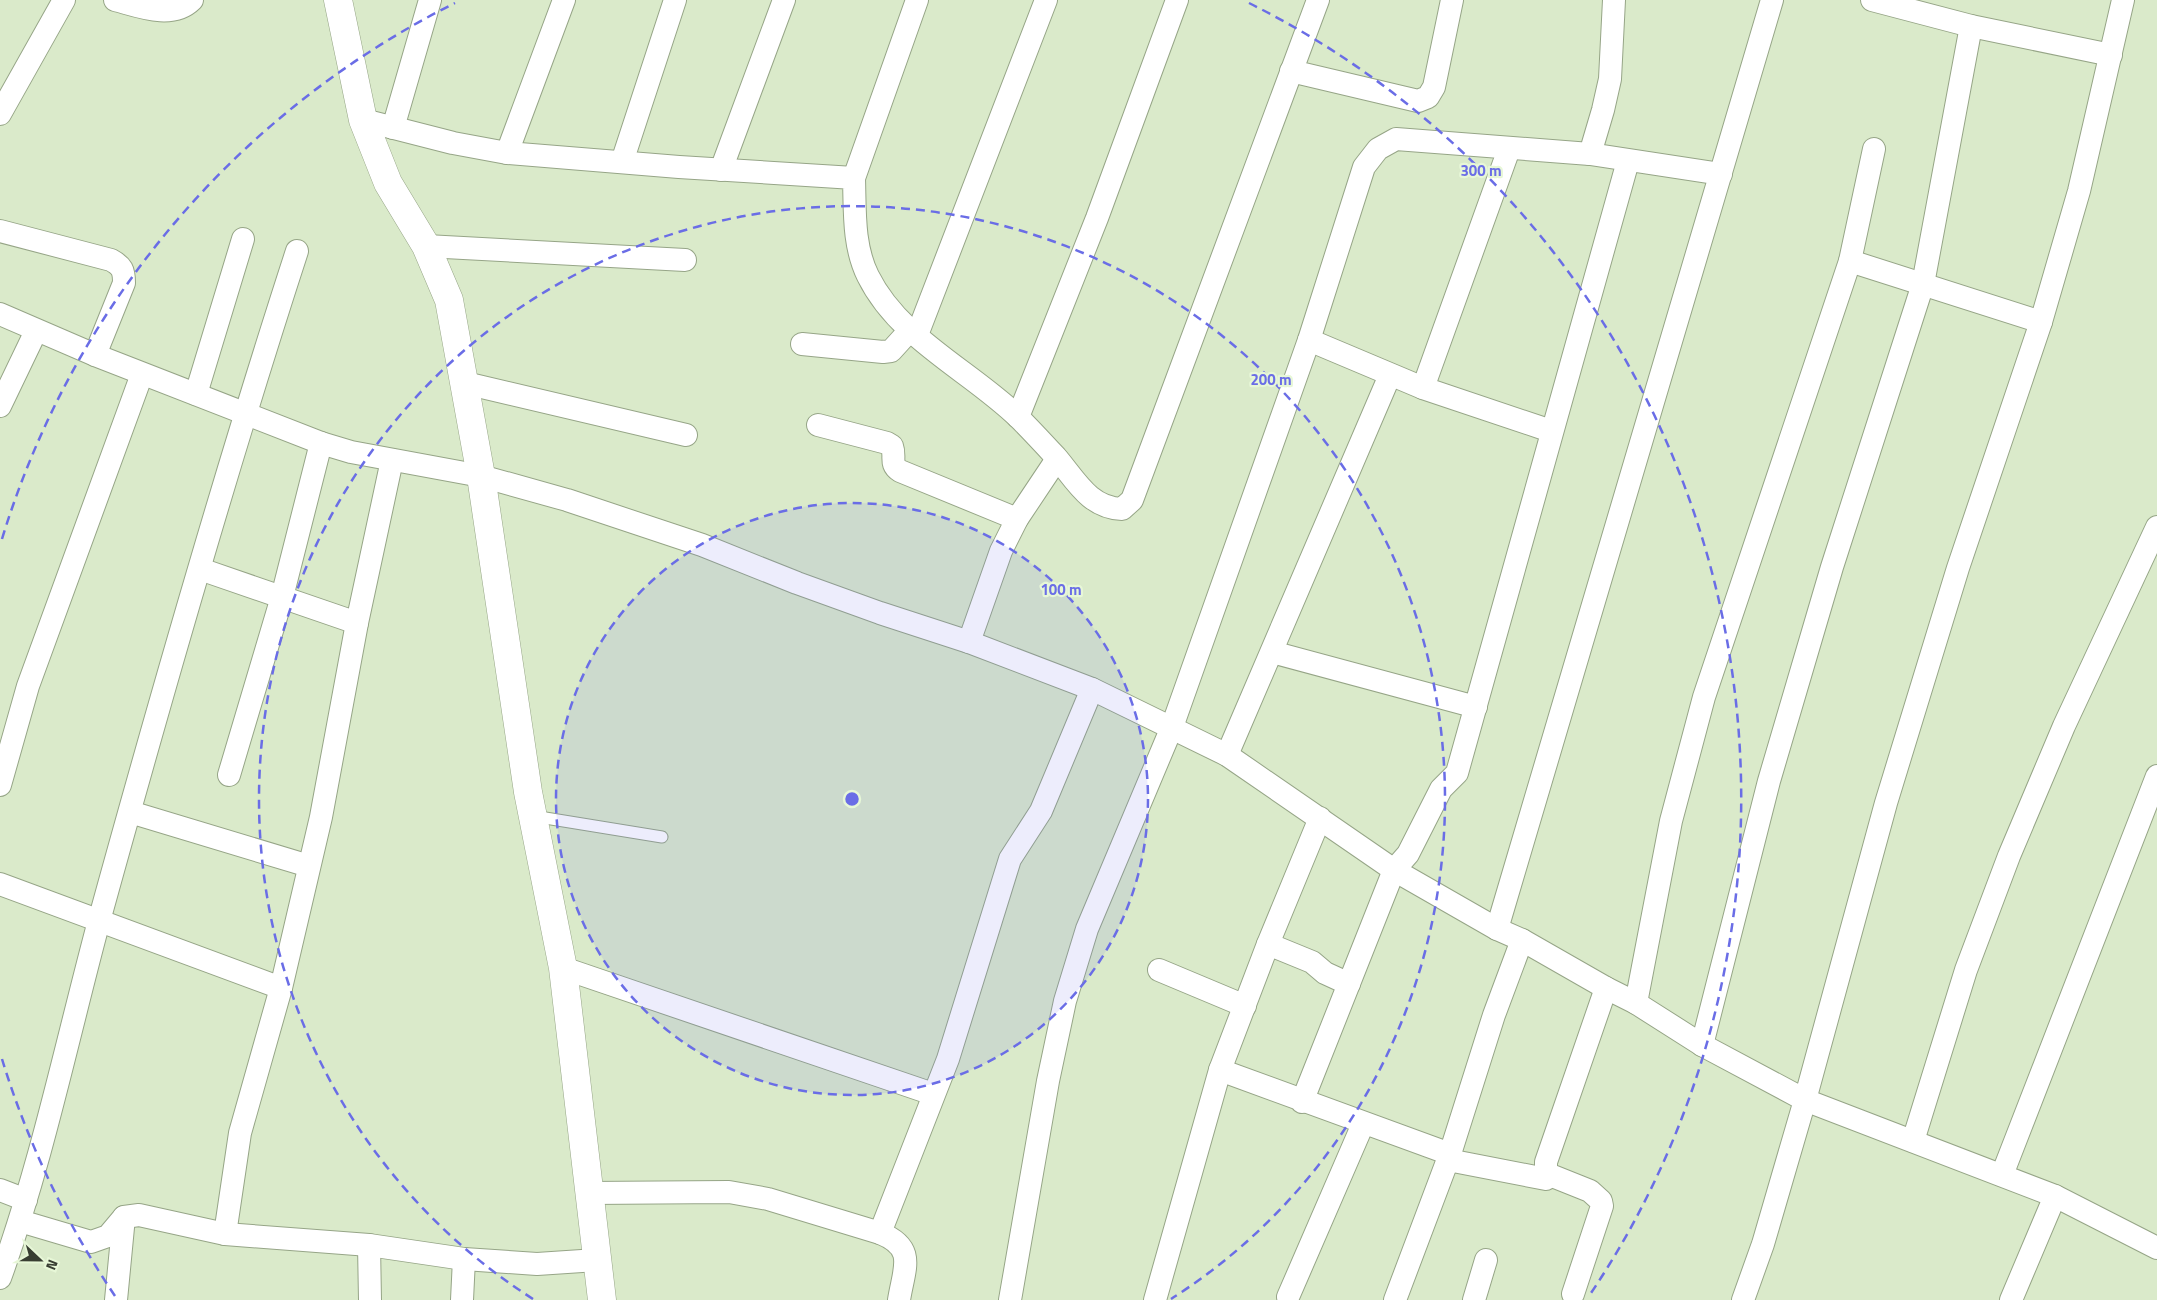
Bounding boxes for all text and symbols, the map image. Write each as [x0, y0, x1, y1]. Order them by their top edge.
text: 300 m [1460, 159, 1502, 182]
text: 200 m [1250, 368, 1292, 391]
text: 100 m [1040, 578, 1082, 601]
centre of rings [843, 790, 861, 808]
north arrow [15, 1235, 65, 1285]
text: N [41, 1257, 64, 1273]

